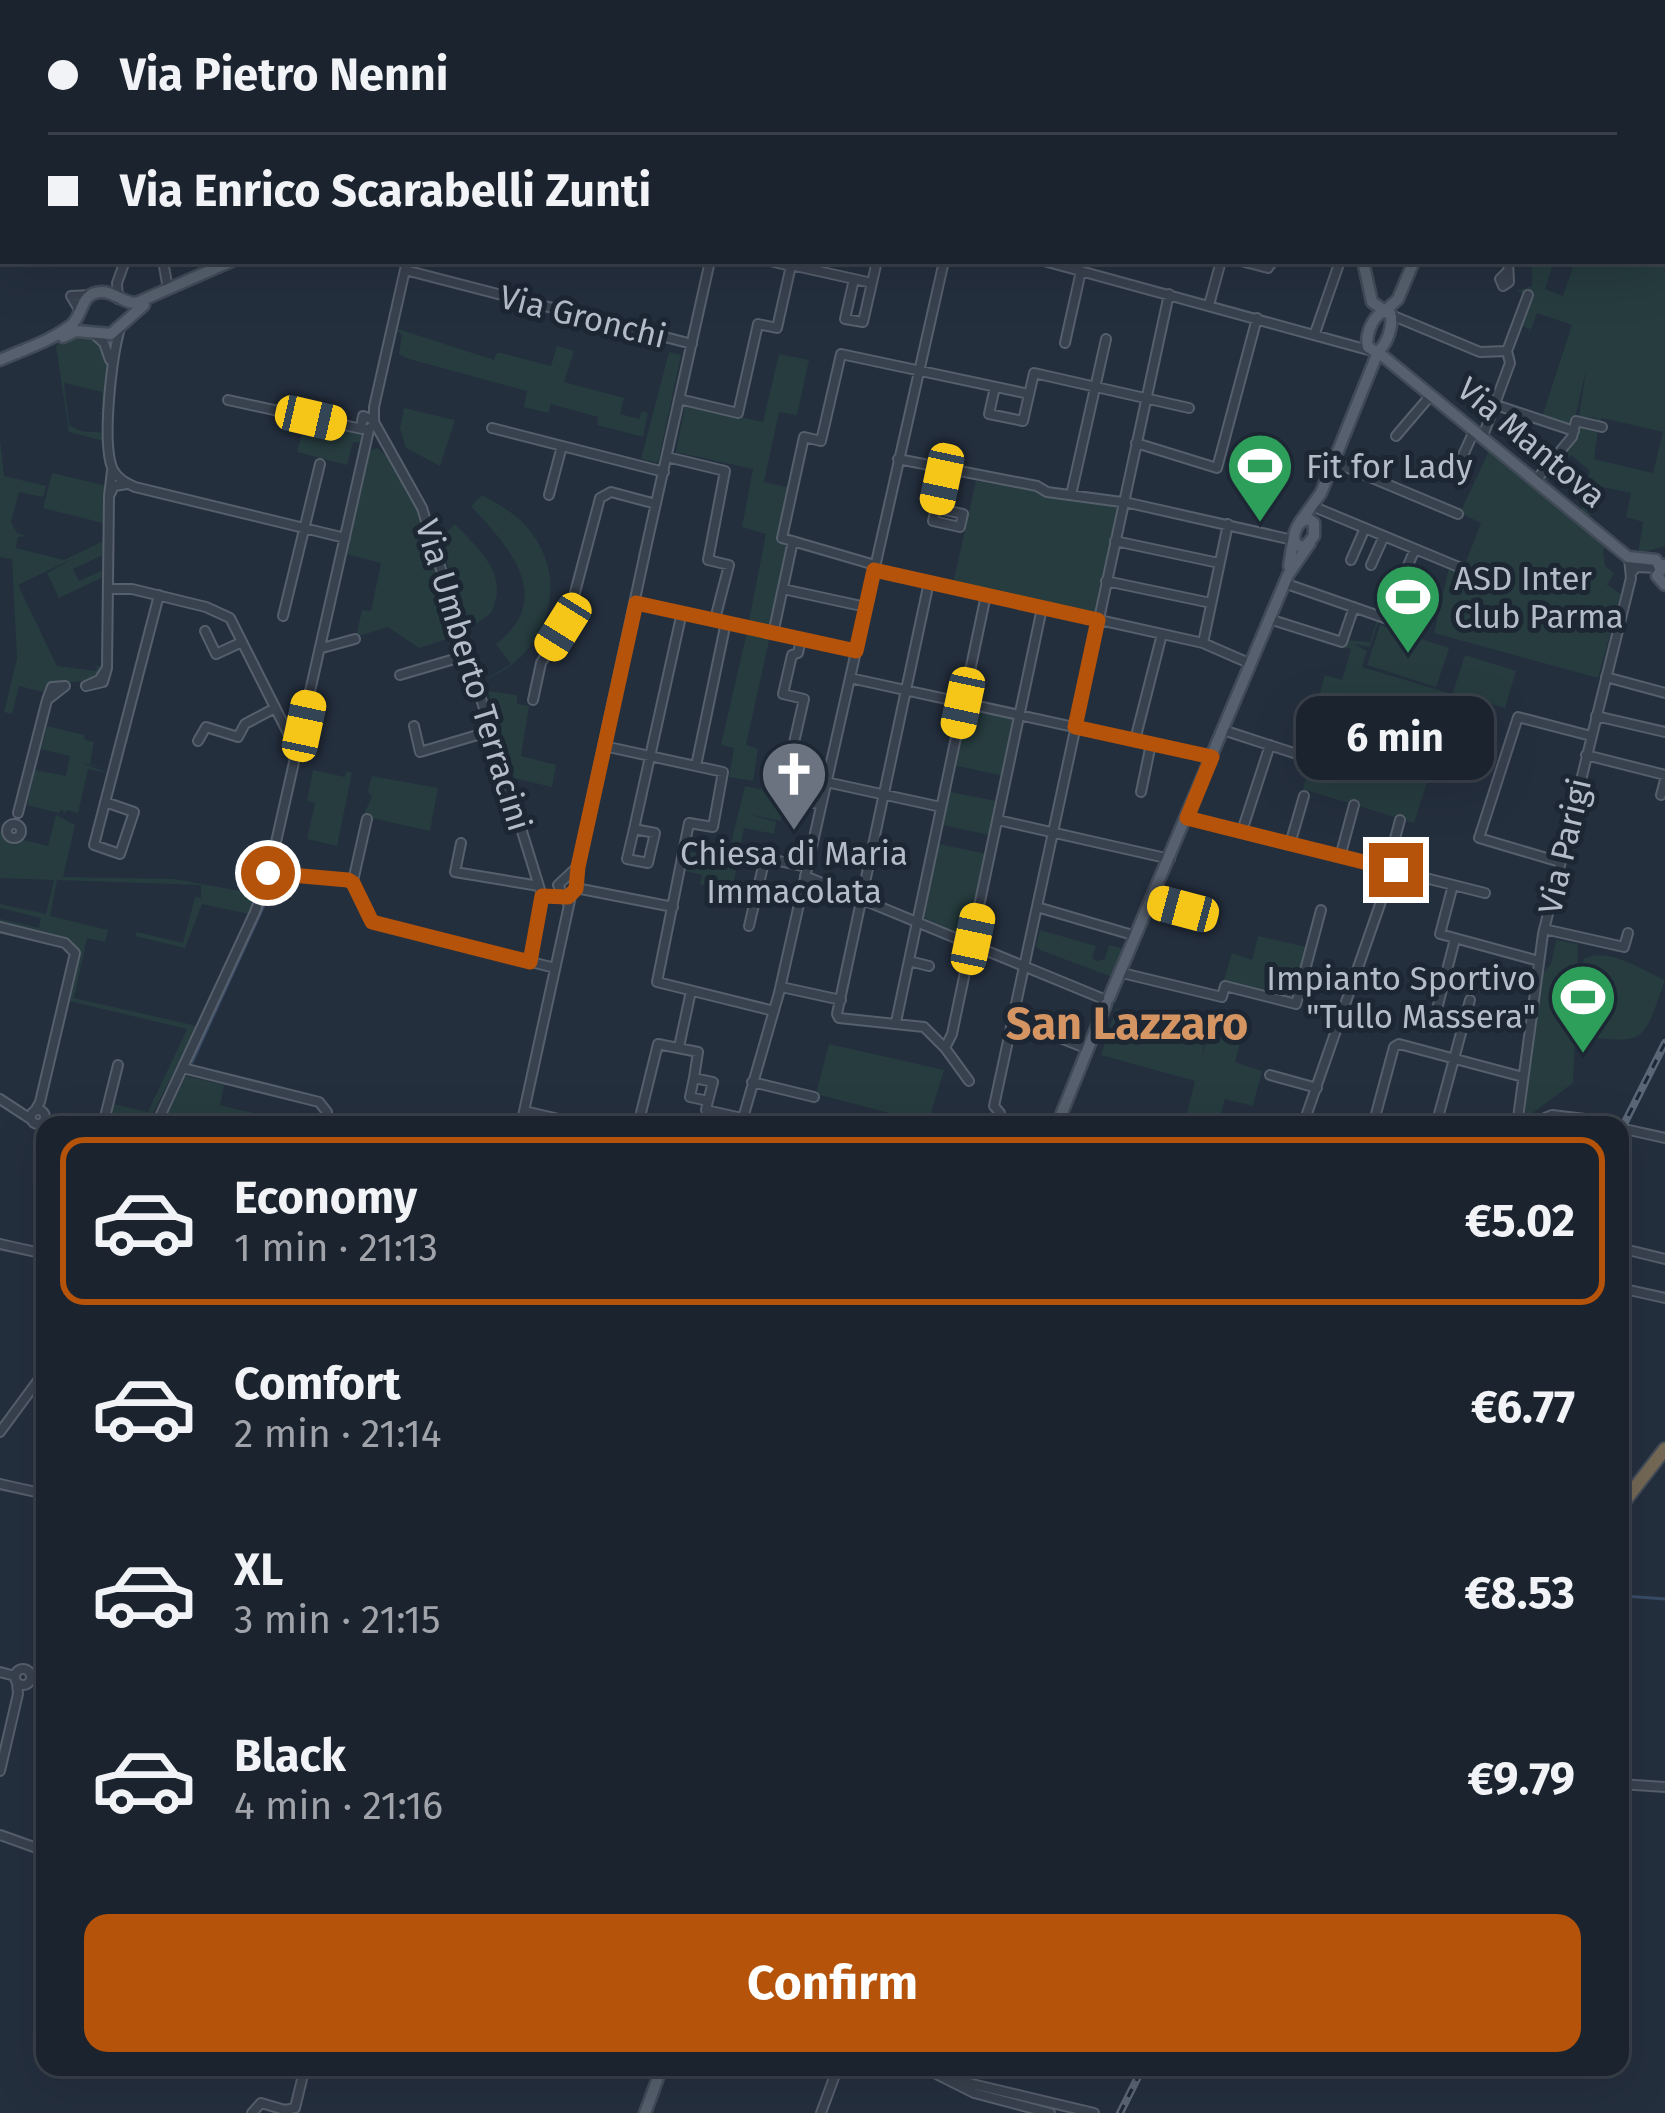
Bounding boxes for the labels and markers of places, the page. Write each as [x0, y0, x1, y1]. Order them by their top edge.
sports icon: Fit for Lady [1225, 431, 1295, 525]
place label: Fit for Lady [1306, 447, 1473, 487]
place label: ASD Inter Club Parma [1454, 559, 1624, 637]
sports icon: ASD Inter Club Parma [1373, 562, 1443, 656]
church icon: Chiesa di Maria Immacolata [759, 739, 829, 833]
place label: Chiesa di Maria Immacolata [680, 834, 908, 912]
place label: Impianto Sportivo "Tullo Massera" [1266, 959, 1536, 1037]
sports icon: Impianto Sportivo "Tullo Massera" [1548, 962, 1618, 1056]

